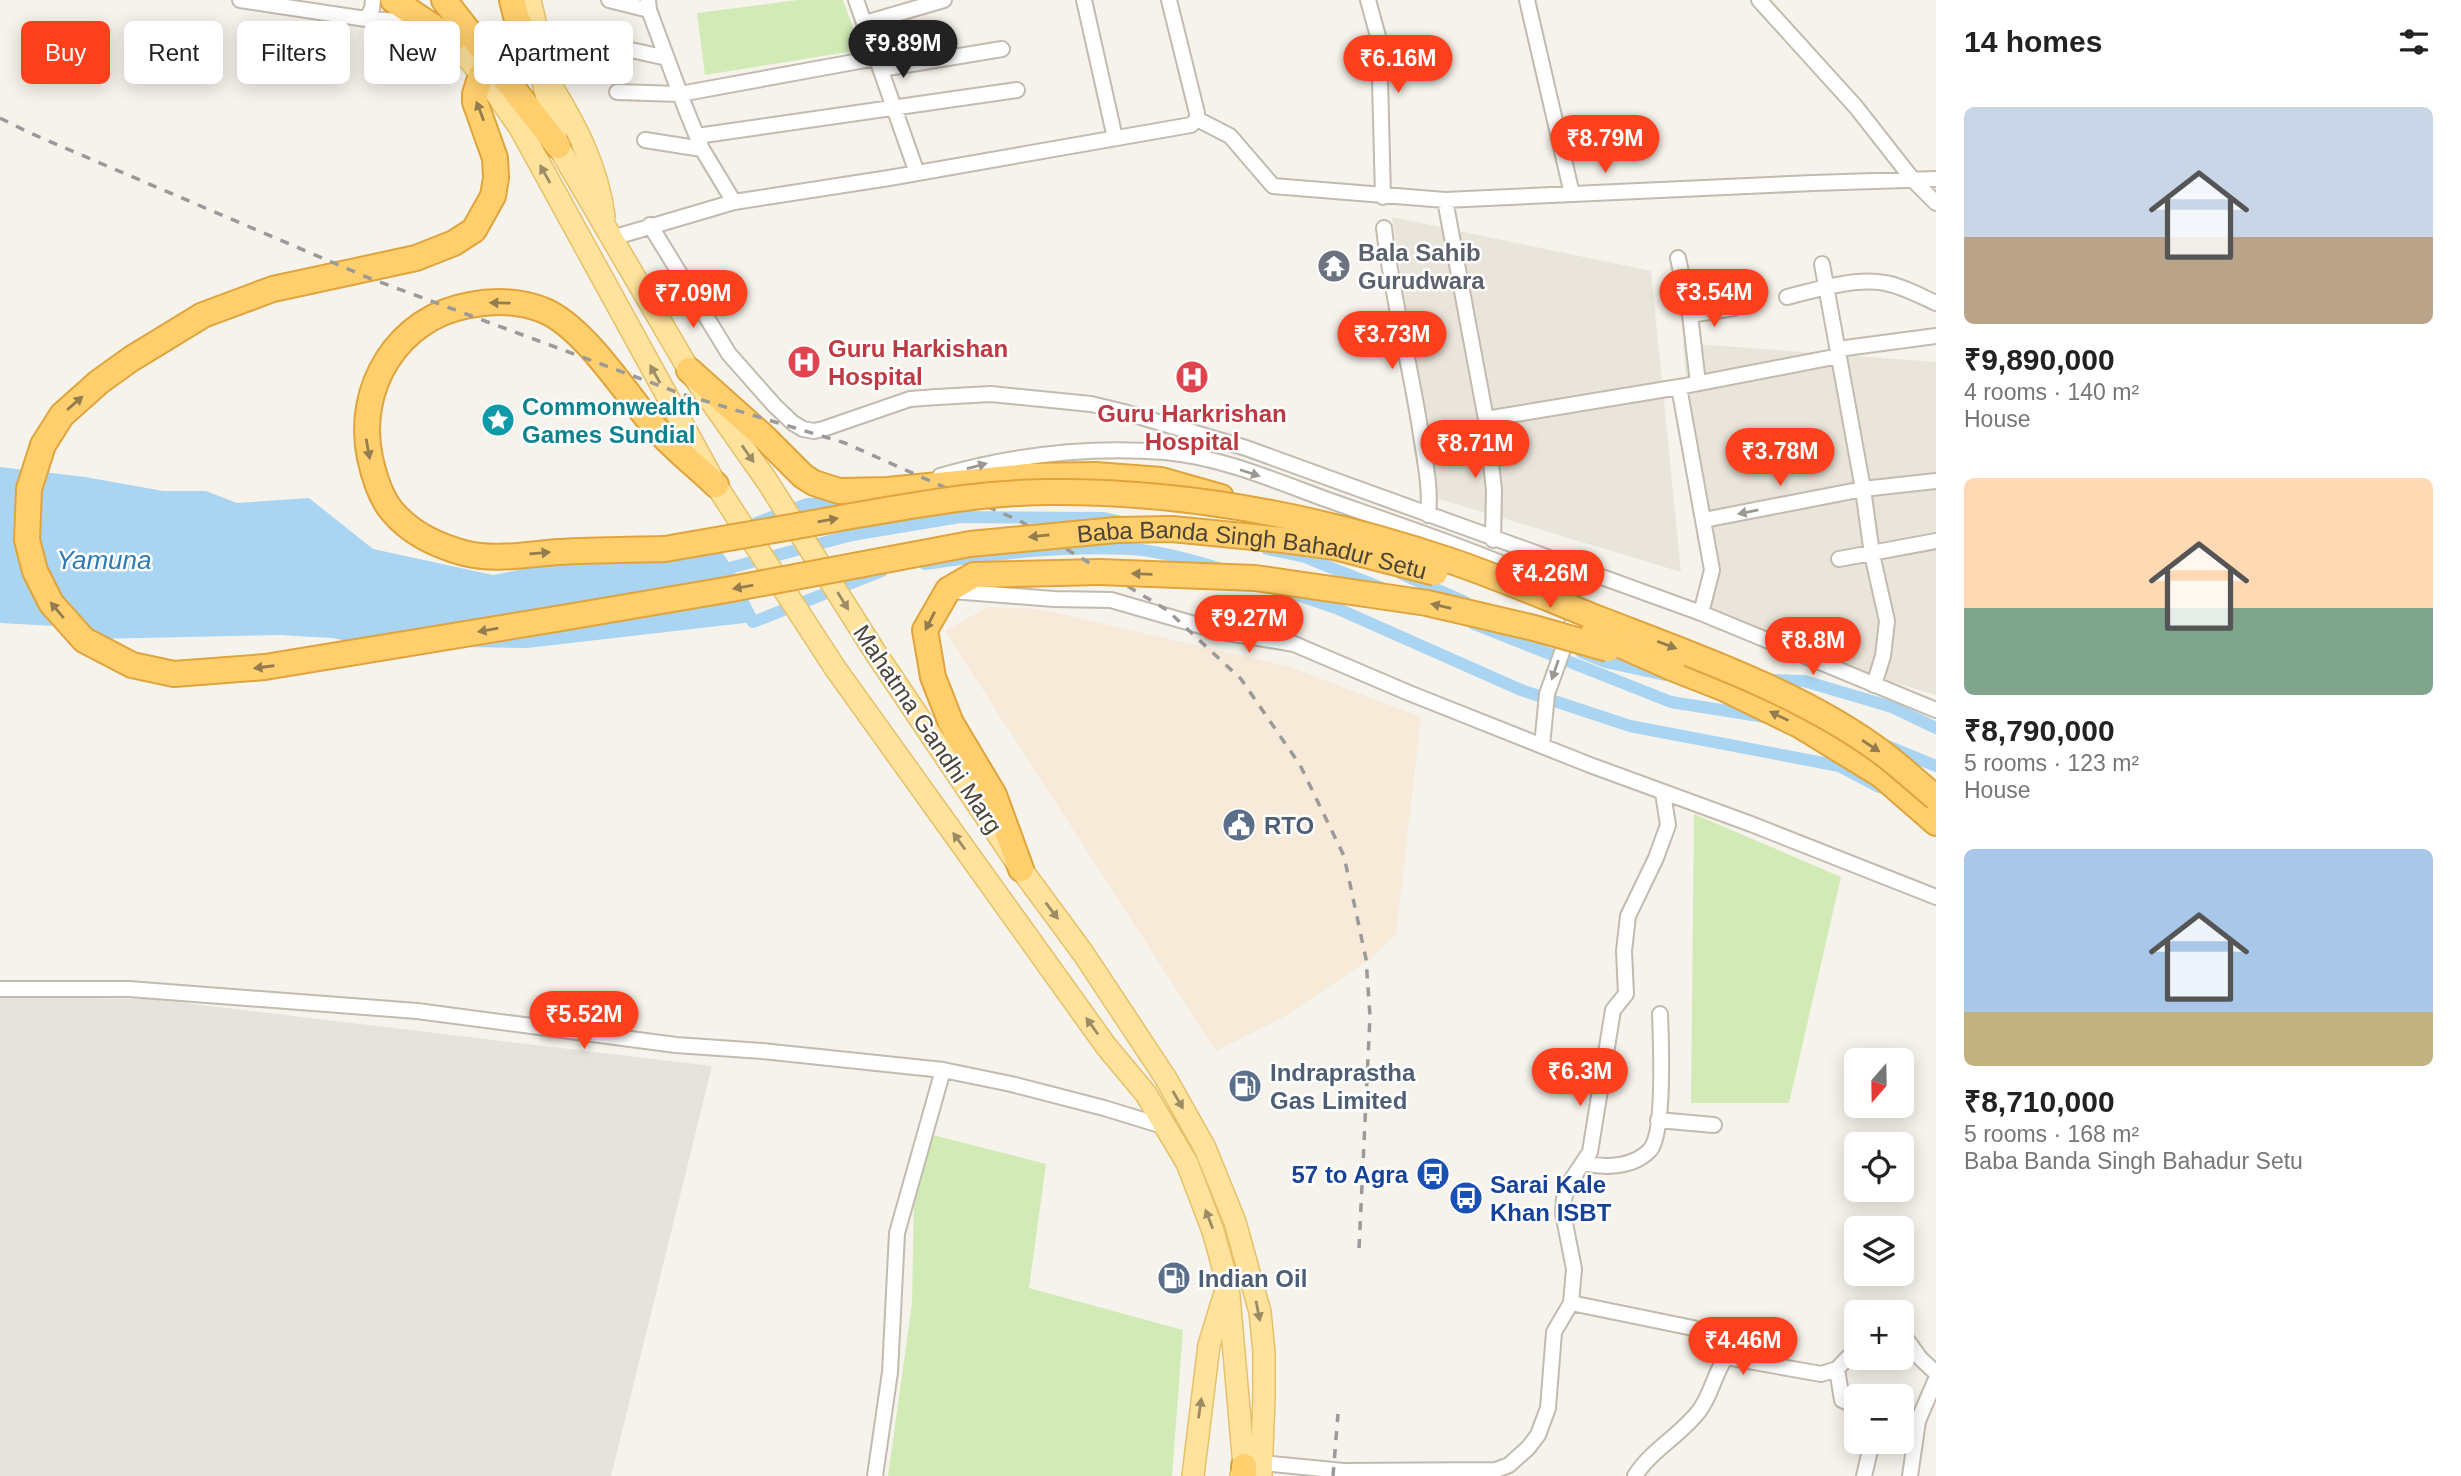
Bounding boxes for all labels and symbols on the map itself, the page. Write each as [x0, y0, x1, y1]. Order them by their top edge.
pin: ₹9.89M [846, 20, 960, 80]
pin: ₹6.16M [1341, 36, 1455, 95]
one-way arrow [474, 101, 485, 122]
pin: ₹8.79M [1548, 116, 1662, 175]
one-way arrow [540, 164, 551, 184]
place label: Bala Sahib Gurudwara [1358, 239, 1485, 294]
temple icon: Bala Sahib Gurudwara [1315, 247, 1353, 285]
pin: ₹7.09M [636, 270, 750, 330]
pin: ₹3.54M [1657, 270, 1771, 329]
one-way arrow [488, 297, 510, 308]
pin: ₹3.73M [1335, 312, 1449, 371]
place label: Guru Harkishan Hospital [828, 335, 1008, 390]
hospital icon: Guru Harkishan Hospital [785, 343, 823, 381]
hospital icon: Guru Harkrishan Hospital [1173, 358, 1211, 396]
one-way arrow [649, 364, 661, 383]
place label: Commonwealth Games Sundial [522, 393, 701, 448]
one-way arrow [66, 395, 84, 411]
place label: Guru Harkrishan Hospital [1097, 400, 1287, 455]
place icon: Commonwealth Games Sundial [479, 401, 517, 439]
pin: ₹8.71M [1418, 420, 1532, 480]
pin: ₹3.78M [1723, 428, 1837, 488]
one-way arrow [363, 439, 374, 461]
one-way arrow [741, 445, 755, 463]
one-way arrow [967, 460, 988, 470]
one-way arrow [1240, 469, 1261, 479]
one-way arrow [1737, 506, 1759, 517]
one-way arrow [817, 514, 839, 525]
street label: Baba Banda Singh Bahadur Setu [1076, 515, 1430, 584]
one-way arrow [1028, 531, 1050, 542]
water label: Yamuna [57, 545, 151, 575]
one-way arrow [529, 548, 551, 559]
pin: ₹4.26M [1493, 550, 1607, 610]
one-way arrow [1131, 568, 1153, 579]
one-way arrow [732, 582, 754, 593]
one-way arrow [836, 591, 849, 611]
pin: ₹9.27M [1192, 596, 1306, 655]
one-way arrow [50, 601, 65, 618]
one-way arrow [1430, 601, 1452, 612]
one-way arrow [925, 611, 937, 631]
pin: ₹8.8M [1764, 618, 1862, 677]
street label: Mahatma Gandhi Marg [848, 620, 1008, 838]
one-way arrow [477, 625, 499, 636]
one-way arrow [1656, 640, 1677, 651]
one-way arrow [1549, 659, 1560, 680]
one-way arrow [253, 662, 275, 673]
one-way arrow [1769, 710, 1789, 721]
one-way arrow [1861, 739, 1880, 752]
public building icon: RTO [1220, 806, 1258, 844]
place label: RTO [1264, 812, 1314, 839]
one-way arrow [953, 832, 967, 850]
one-way arrow [1044, 901, 1059, 919]
pin: ₹5.52M [527, 992, 641, 1051]
one-way arrow [1085, 1017, 1099, 1035]
pin: ₹6.3M [1531, 1048, 1629, 1108]
north arrow [1844, 1048, 1914, 1118]
place label: Indraprastha Gas Limited [1270, 1059, 1416, 1114]
fuel station icon: Indraprastha Gas Limited [1226, 1067, 1264, 1105]
one-way arrow [1172, 1090, 1184, 1109]
bus stop icon: 57 to Agra [1414, 1155, 1452, 1193]
place label: 57 to Agra [1292, 1161, 1409, 1188]
place label: Sarai Kale Khan ISBT [1490, 1171, 1612, 1226]
bus stop icon: Sarai Kale Khan ISBT [1447, 1179, 1485, 1217]
one-way arrow [1203, 1209, 1214, 1230]
fuel station icon: Indian Oil [1155, 1259, 1193, 1297]
place label: Indian Oil [1198, 1265, 1307, 1292]
one-way arrow [1253, 1300, 1264, 1322]
pin: ₹4.46M [1686, 1318, 1800, 1377]
one-way arrow [1195, 1397, 1206, 1419]

